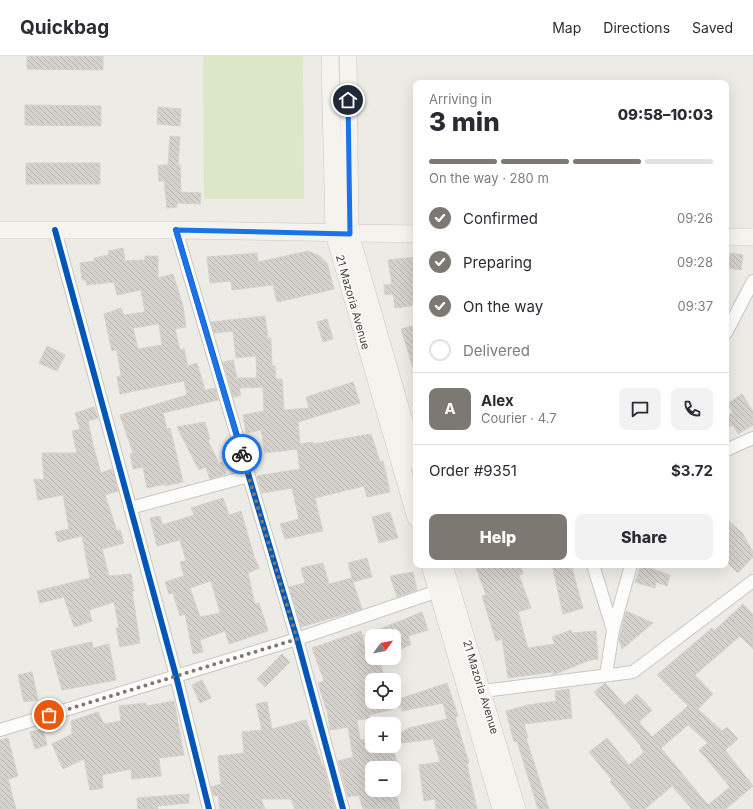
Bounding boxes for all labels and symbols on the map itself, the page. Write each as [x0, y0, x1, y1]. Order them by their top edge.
pin [331, 83, 365, 117]
street label: 21 Mazoria Avenue [333, 253, 373, 351]
courier [222, 434, 262, 474]
north arrow [365, 629, 401, 665]
street label: 21 Mazoria Avenue [460, 638, 502, 736]
pin [32, 698, 66, 732]

